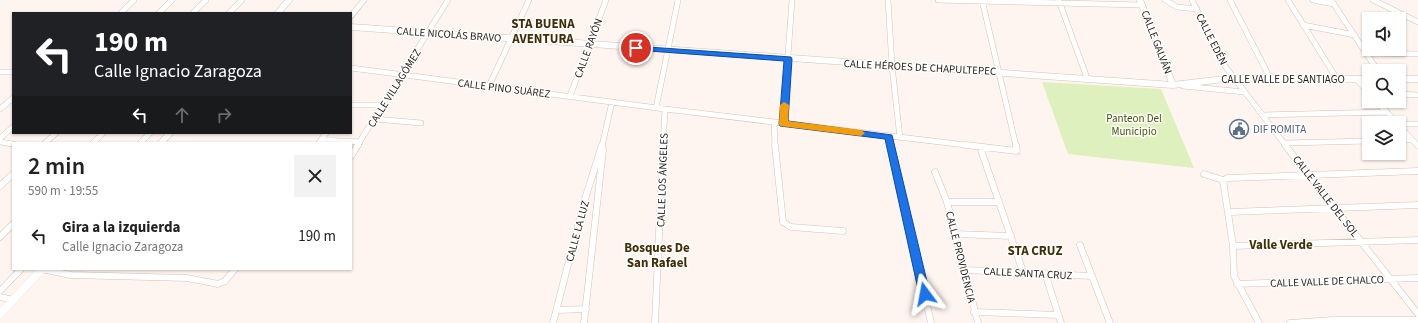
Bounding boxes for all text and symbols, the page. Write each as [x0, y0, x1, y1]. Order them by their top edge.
street label: CALLE GALVÁN [1138, 8, 1176, 76]
street label: CALLE EDÉN [1192, 11, 1231, 68]
map controls [1362, 12, 1406, 160]
button: sound [1362, 12, 1406, 56]
district label: STA BUENA AVENTURA [511, 15, 575, 48]
street label: CALLE RAYÓN [571, 16, 606, 80]
text: 190 m [94, 22, 168, 62]
street label: CALLE NICOLÁS BRAVO [396, 23, 502, 46]
icon: left [28, 28, 80, 80]
pin [619, 31, 653, 65]
icon: arrive [625, 37, 647, 59]
street label: CALLE VILLAGÓMEZ [364, 46, 425, 130]
street label: CALLE HÉROES DE CHAPULTEPEC [843, 56, 997, 79]
text: Calle Ignacio Zaragoza [94, 59, 262, 84]
button: search [1362, 64, 1406, 108]
street label: CALLE VALLE DE SANTIAGO [1221, 72, 1345, 87]
street label: CALLE PINO SUÁREZ [457, 75, 551, 102]
icon: left [129, 104, 151, 126]
icon: ahead [171, 104, 193, 126]
icon: right [213, 104, 235, 126]
park label: Panteon Del Municipio [1106, 111, 1162, 139]
button: layers [1362, 116, 1406, 160]
public building icon: DIF ROMITA [1228, 118, 1250, 140]
place label: DIF ROMITA [1253, 122, 1306, 137]
street label: CALLE LOS ÁNGELES [653, 133, 672, 227]
text: 2 min [28, 149, 85, 184]
street label: CALLE VALLE DEL SOL [1289, 152, 1363, 241]
button: close [294, 155, 336, 197]
text: 590 m · 19:55 [28, 182, 98, 200]
street label: CALLE LA LUZ [562, 199, 593, 263]
street label: CALLE PROVIDENCIA [942, 210, 979, 305]
text: Gira a la izquierda [62, 217, 181, 238]
icon: left [28, 225, 50, 247]
text: 190 m [298, 226, 336, 247]
district label: Valle Verde [1248, 236, 1313, 254]
text: Calle Ignacio Zaragoza [62, 238, 183, 256]
district label: Bosques De San Rafael [624, 239, 690, 272]
district label: STA CRUZ [1008, 242, 1062, 260]
street label: CALLE SANTA CRUZ [983, 264, 1073, 283]
street label: CALLE VALLE DE CHALCO [1270, 272, 1384, 291]
position arrow [904, 273, 946, 315]

